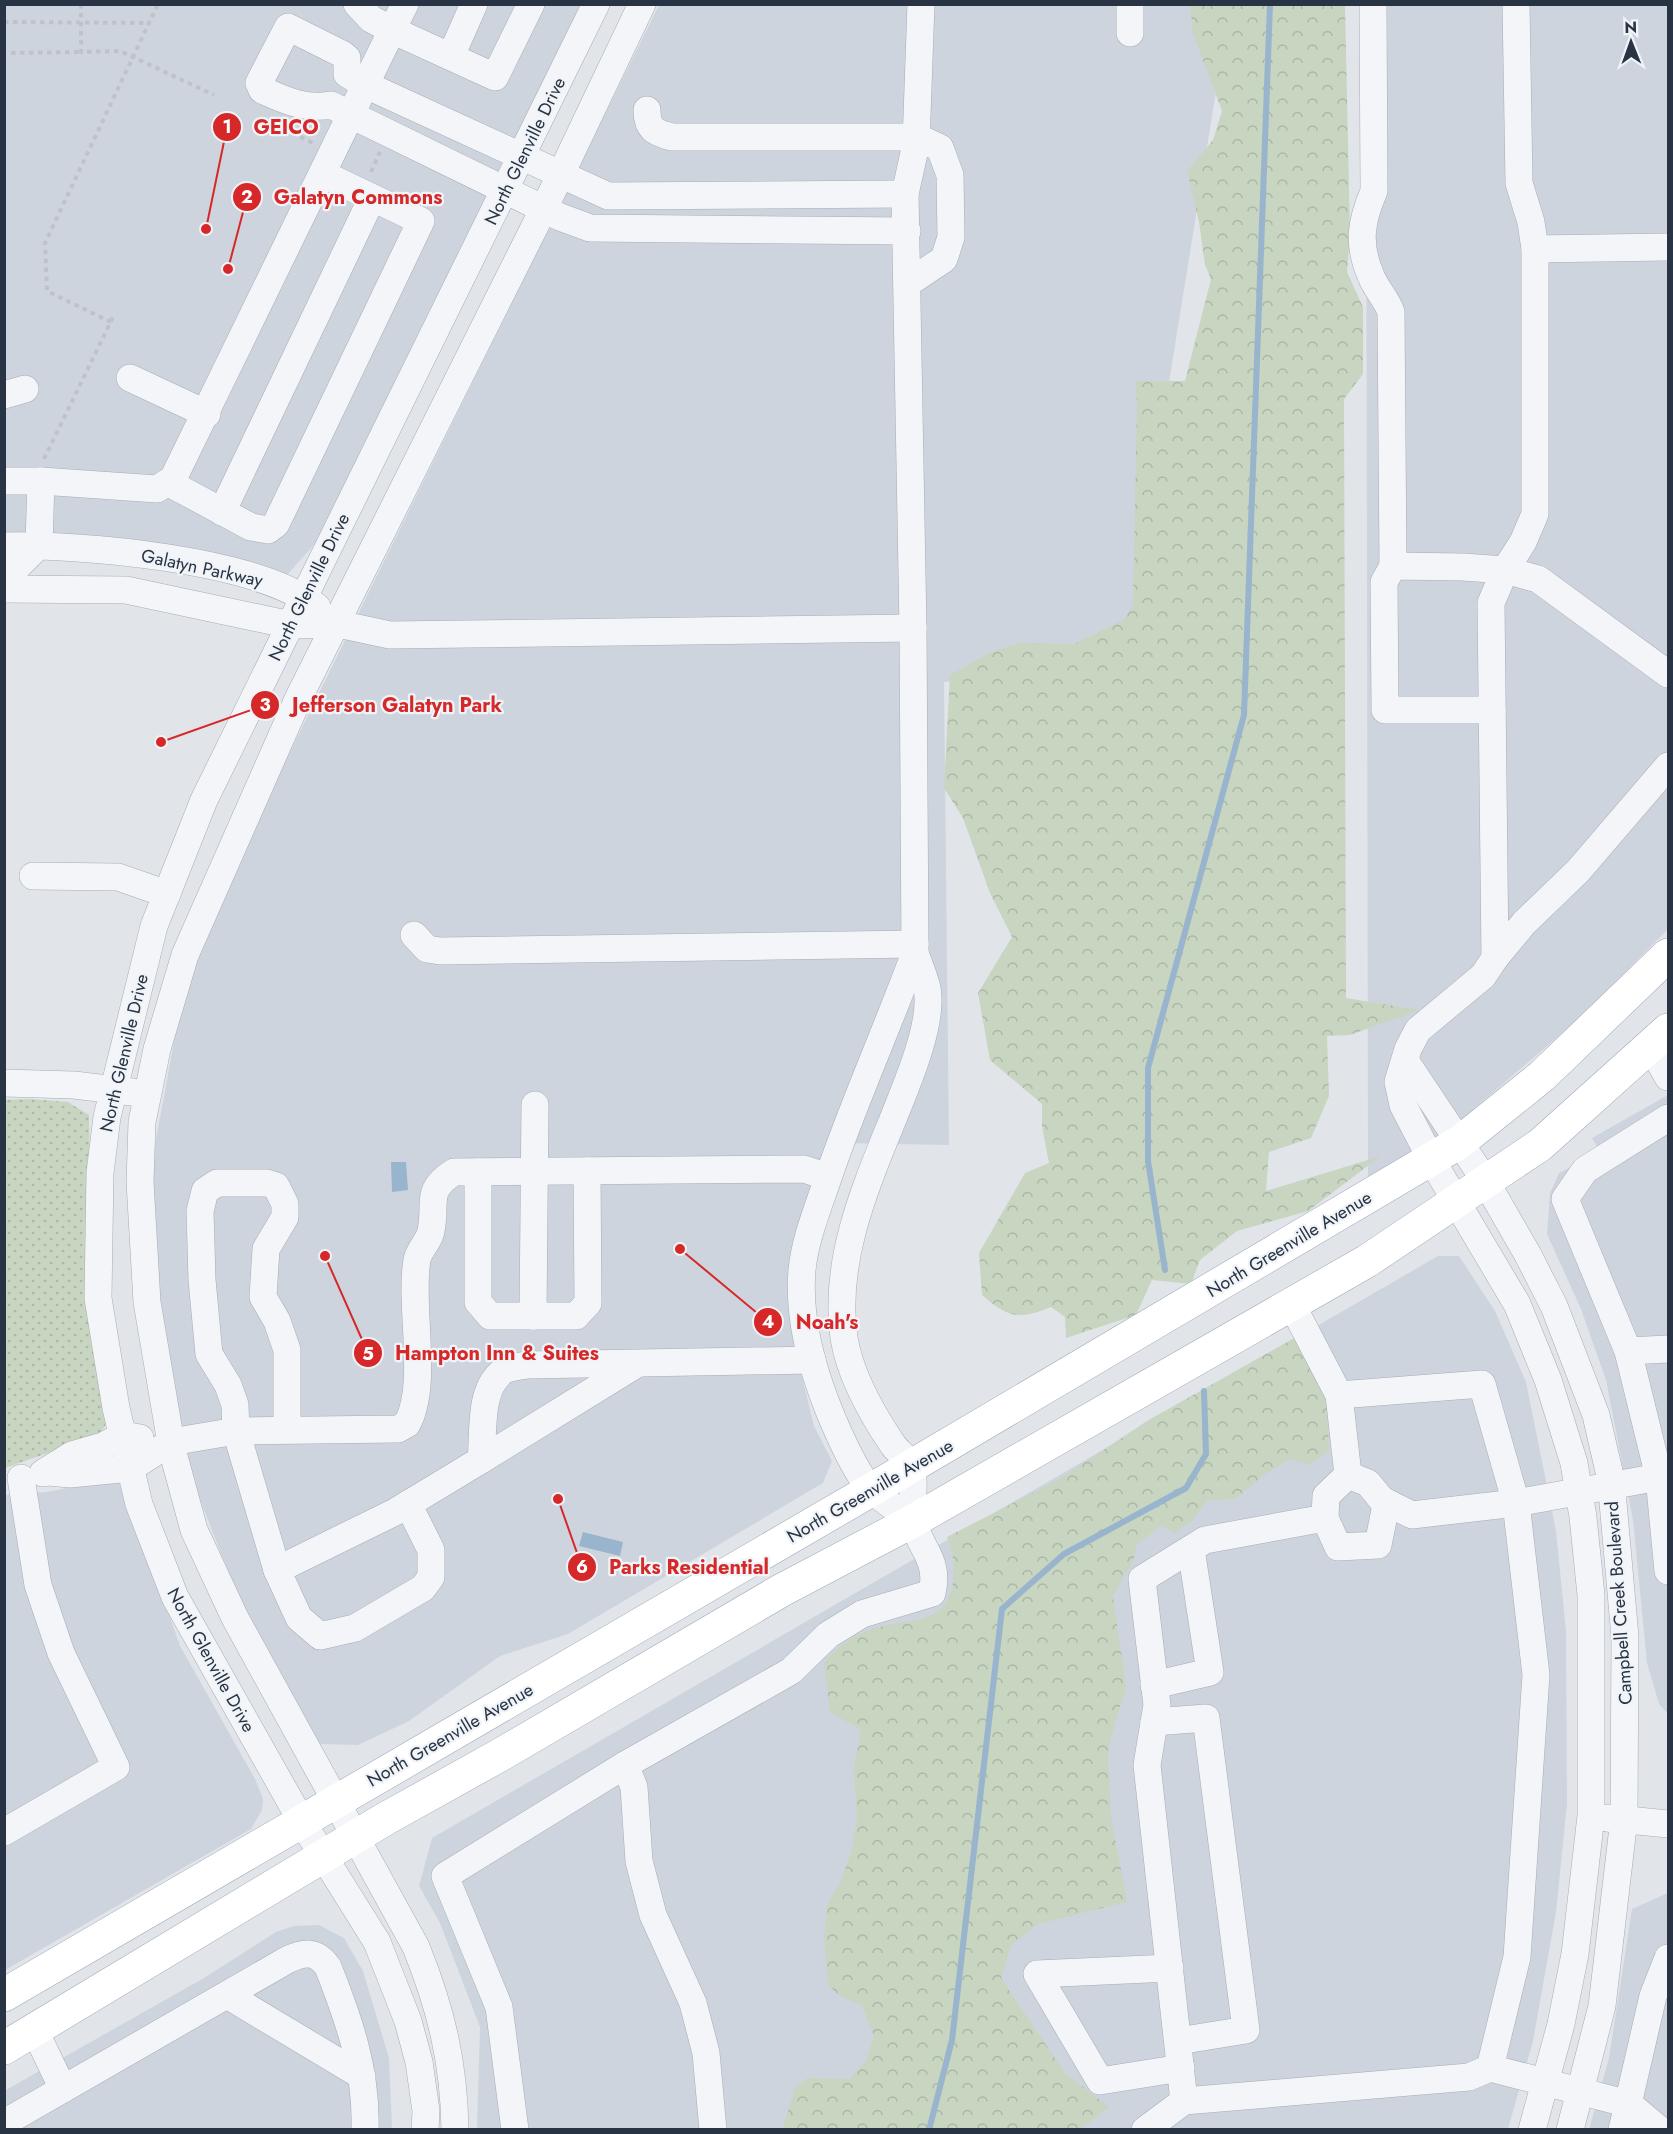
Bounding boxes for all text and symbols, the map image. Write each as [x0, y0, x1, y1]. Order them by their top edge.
north arrow [1601, 12, 1661, 72]
text: N [1624, 16, 1637, 39]
street label: North Glenville Drive [478, 73, 572, 229]
callout: GEICO [212, 108, 331, 146]
text: GEICO [253, 113, 319, 142]
text: 1 [222, 114, 232, 140]
callout: Galatyn Commons [232, 178, 454, 216]
text: Galatyn Commons [274, 183, 442, 212]
text: 2 [241, 184, 253, 210]
street label: North Glenville Drive [262, 509, 356, 665]
street label: Galatyn Parkway [139, 542, 265, 594]
callout: Jefferson Galatyn Park [250, 686, 514, 724]
text: Jefferson Galatyn Park [288, 691, 502, 720]
text: 3 [259, 692, 271, 718]
street label: North Glenville Drive [93, 971, 155, 1135]
street label: North Greenville Avenue [1202, 1184, 1376, 1304]
callout: Noah's [753, 1303, 870, 1341]
text: Noah's [796, 1308, 858, 1337]
text: 4 [762, 1309, 774, 1335]
callout: Hampton Inn & Suites [353, 1334, 611, 1372]
text: Hampton Inn & Suites [395, 1339, 599, 1368]
text: 5 [362, 1341, 374, 1367]
street label: North Greenville Avenue [782, 1433, 958, 1549]
street label: Campbell Creek Boulevard [1599, 1500, 1639, 1706]
callout: Parks Residential [567, 1548, 781, 1586]
text: Parks Residential [609, 1553, 769, 1582]
text: 6 [576, 1554, 588, 1580]
street label: North Glenville Drive [161, 1583, 261, 1737]
street label: North Greenville Avenue [362, 1677, 538, 1793]

